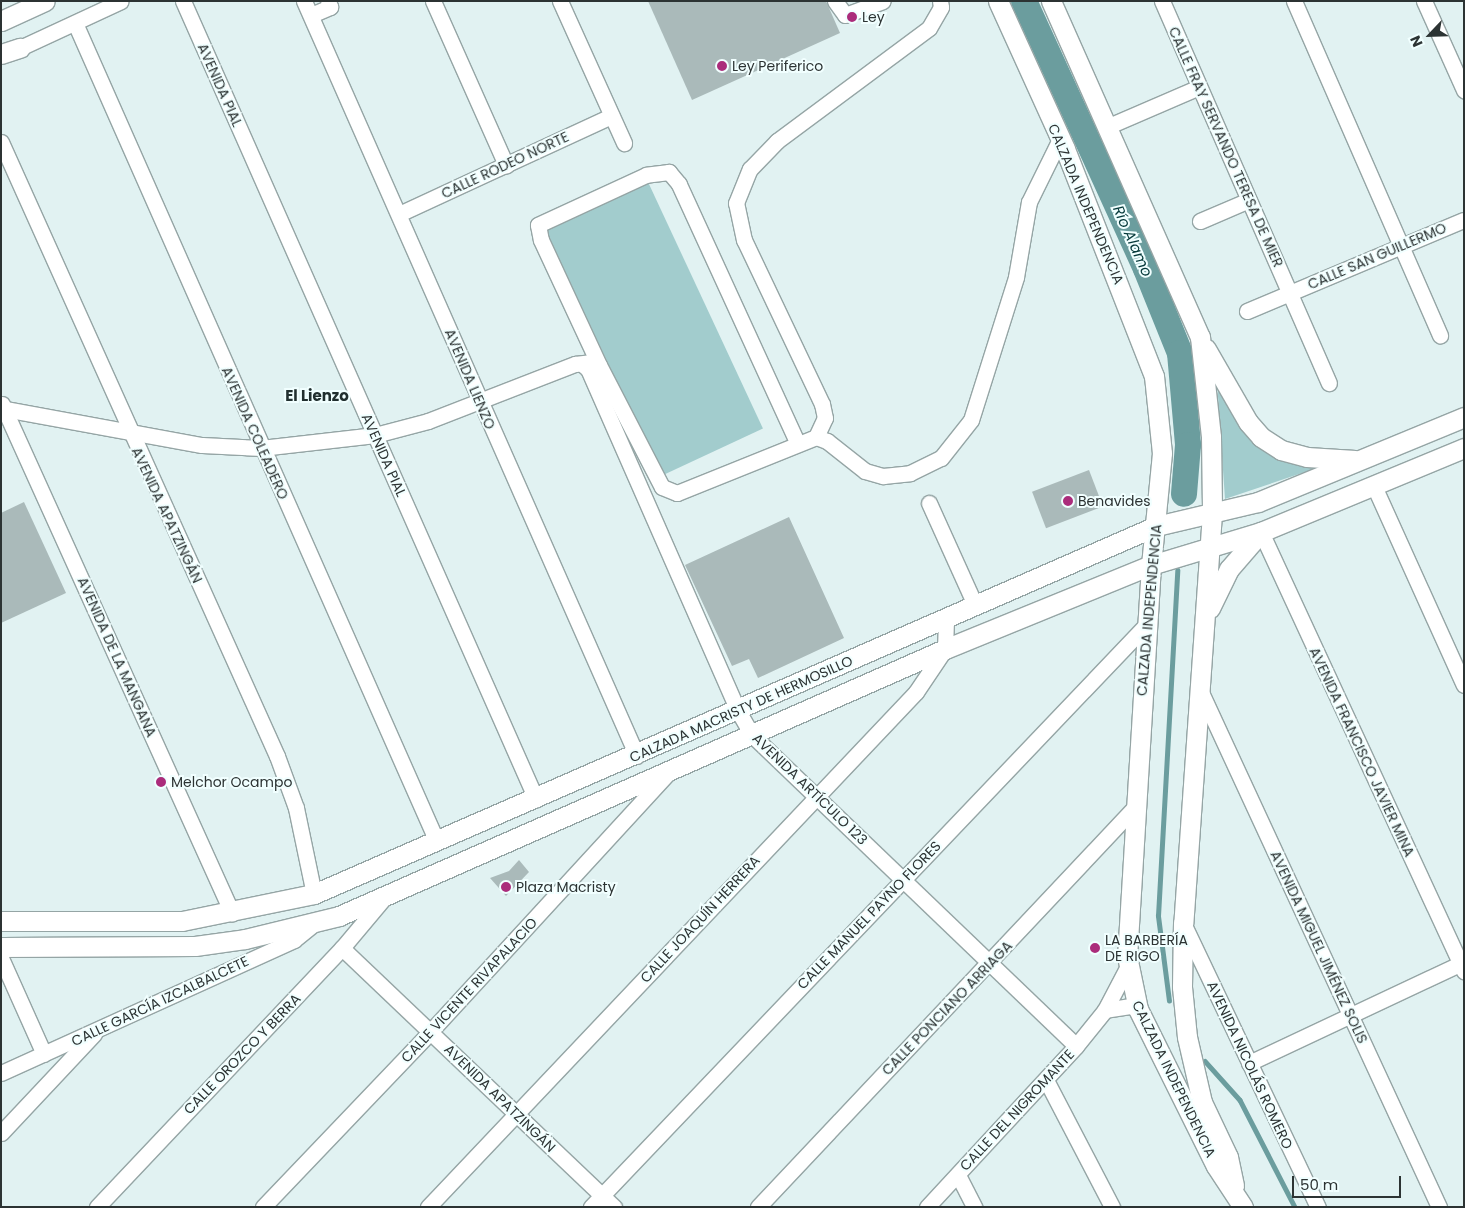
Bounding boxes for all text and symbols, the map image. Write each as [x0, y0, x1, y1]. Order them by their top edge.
place label: Ley [862, 9, 885, 25]
north arrow [1405, 10, 1455, 60]
marker: Ley [846, 11, 858, 23]
street label: CALLE FRAY SERVANDO TERESA DE MIER [1165, 24, 1287, 270]
text: N [1405, 32, 1428, 50]
street label: AVENIDA PIAL [194, 41, 246, 129]
place label: Ley Periferico [732, 58, 823, 74]
marker: Ley Periferico [716, 60, 728, 72]
street label: CALZADA INDEPENDENCIA [1045, 121, 1127, 287]
street label: CALLE RODEO NORTE [439, 128, 571, 202]
water label: Río Alamo [1109, 203, 1157, 279]
street label: CALLE SAN GUILLERMO [1305, 219, 1449, 293]
street label: AVENIDA LIENZO [441, 326, 499, 432]
street label: AVENIDA COLEADERO [218, 364, 292, 502]
district label: El Lienzo [285, 387, 349, 405]
street label: AVENIDA PIAL [358, 411, 410, 499]
street label: AVENIDA APATZINGÁN [128, 444, 206, 586]
place label: Benavides [1078, 493, 1150, 509]
marker: Benavides [1062, 495, 1074, 507]
street label: CALZADA INDEPENDENCIA [1133, 523, 1165, 697]
street label: AVENIDA DE LA MANGANA [74, 574, 160, 740]
street label: AVENIDA FRANCISCO JAVIER MINA [1306, 645, 1418, 859]
street label: CALZADA MACRISTY DE HERMOSILLO [627, 652, 855, 766]
street label: AVENIDA ARTÍCULO 123 [749, 730, 871, 848]
place label: Melchor Ocampo [171, 774, 292, 790]
marker: Melchor Ocampo [155, 776, 167, 788]
street label: CALLE MANUEL PAYNO FLORES [794, 837, 944, 993]
street label: AVENIDA MIGUEL JIMÉNEZ SOLIS [1267, 848, 1371, 1046]
street label: CALLE JOAQUÍN HERRERA [637, 852, 763, 986]
place label: Plaza Macristy [516, 879, 616, 895]
marker: Plaza Macristy [500, 881, 512, 893]
street label: CALLE VICENTE RIVAPALACIO [398, 914, 540, 1066]
place label: LA BARBERÍA DE RIGO [1105, 932, 1188, 964]
street label: CALLE PONCIANO ARRIAGA [878, 937, 1016, 1079]
marker: LA BARBERÍA DE RIGO [1089, 942, 1101, 954]
street label: CALLE GARCÍA IZCALBALCETE [69, 952, 251, 1050]
street label: AVENIDA NICOLÁS ROMERO [1204, 978, 1296, 1152]
street label: CALLE OROZCO Y BERRA [180, 990, 304, 1118]
street label: CALZADA INDEPENDENCIA [1129, 998, 1219, 1160]
street label: AVENIDA APATZINGÁN [441, 1041, 559, 1155]
street label: CALLE DEL NIGROMANTE [956, 1046, 1078, 1174]
scale bar [1295, 1166, 1404, 1198]
text: 50 m [1300, 1174, 1338, 1195]

